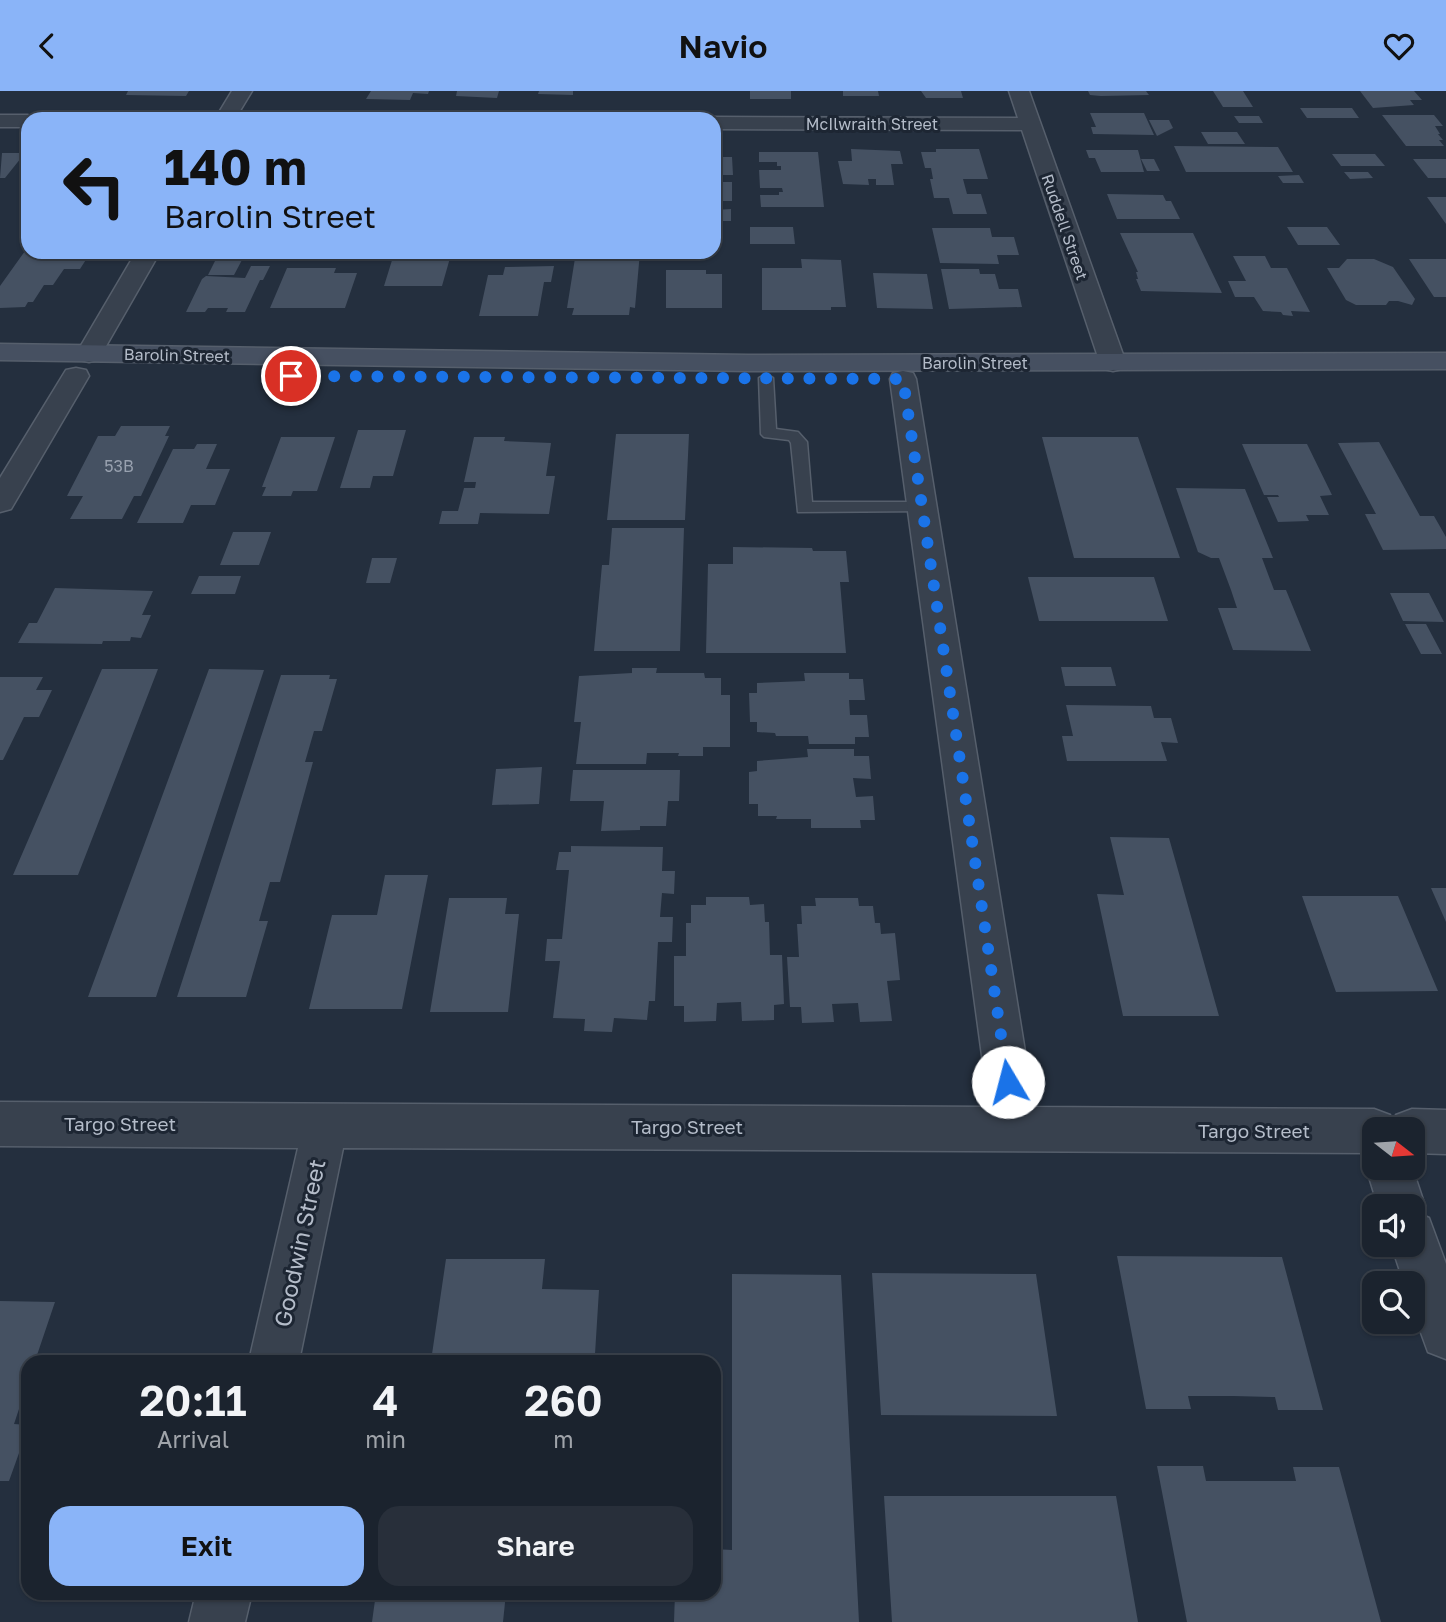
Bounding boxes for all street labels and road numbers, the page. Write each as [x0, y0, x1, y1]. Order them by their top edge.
street label: McIlwraith Street [806, 114, 938, 134]
street label: Ruddell Street [1038, 171, 1092, 283]
street label: Barolin Street [124, 344, 230, 366]
street label: Barolin Street [922, 353, 1028, 373]
street label: Targo Street [64, 1112, 176, 1135]
street label: Targo Street [631, 1115, 743, 1138]
street label: Targo Street [1198, 1119, 1310, 1142]
street label: Goodwin Street [268, 1156, 330, 1329]

